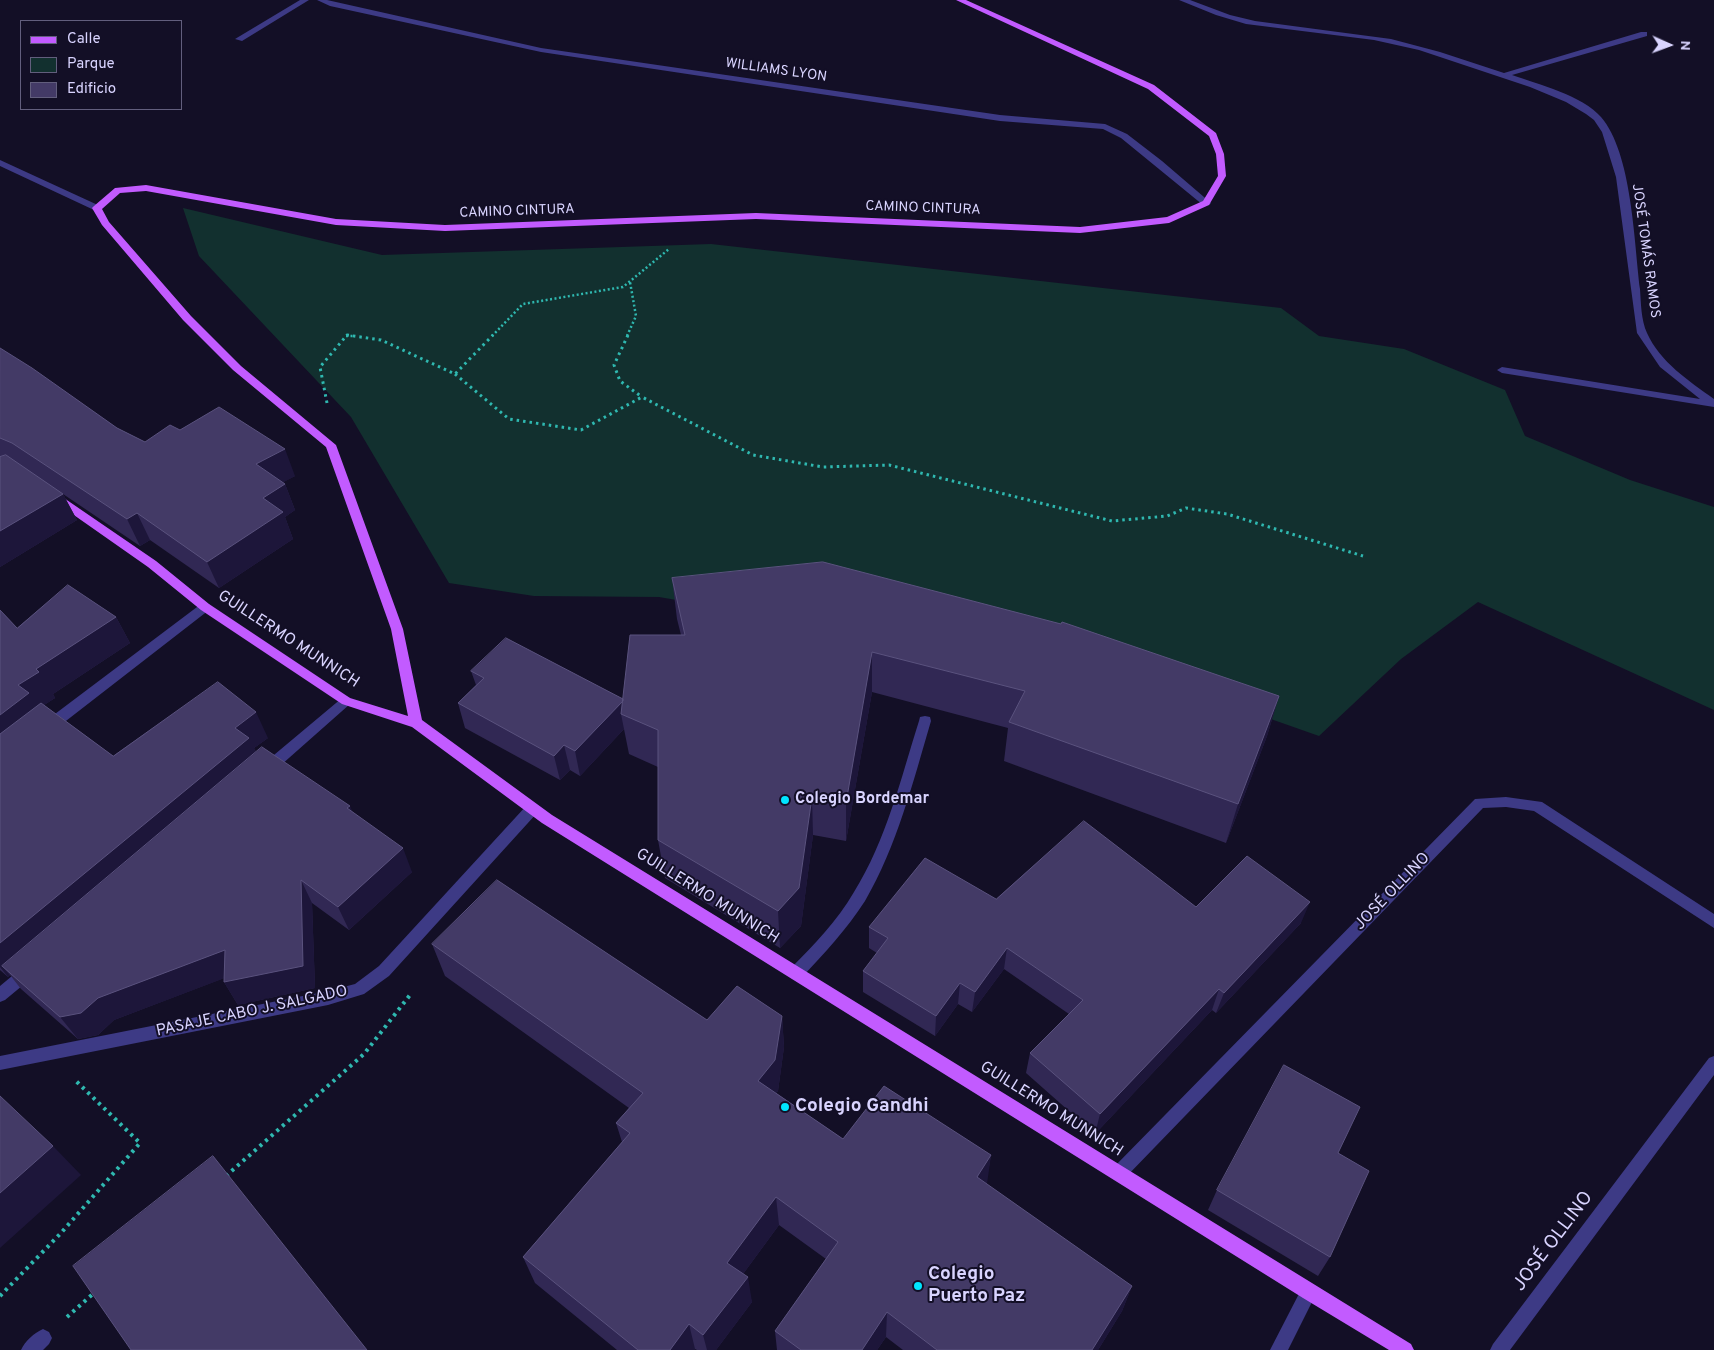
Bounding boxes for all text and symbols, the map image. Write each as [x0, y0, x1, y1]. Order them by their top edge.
legend [20, 20, 182, 110]
north arrow [1644, 20, 1694, 70]
text: Calle [67, 30, 101, 49]
text: N [1676, 40, 1693, 51]
text: Parque [67, 55, 115, 74]
street label: WILLIAMS LYON [724, 56, 828, 86]
text: Edificio [67, 80, 116, 99]
street label: JOSÉ TOMÁS RAMOS [1627, 183, 1663, 319]
street label: CAMINO CINTURA [865, 199, 981, 219]
street label: CAMINO CINTURA [459, 202, 575, 222]
street label: GUILLERMO MUNNICH [214, 587, 362, 693]
place label: Colegio Bordemar [795, 790, 929, 810]
marker: Colegio Bordemar [779, 794, 791, 806]
street label: GUILLERMO MUNNICH [632, 845, 782, 949]
street label: JOSÉ OLLINO [1351, 849, 1435, 935]
street label: PASAJE CABO J. SALGADO [154, 982, 350, 1042]
street label: GUILLERMO MUNNICH [976, 1058, 1126, 1162]
place label: Colegio Gandhi [795, 1096, 929, 1118]
marker: Colegio Gandhi [779, 1101, 791, 1113]
street label: JOSÉ OLLINO [1509, 1188, 1599, 1296]
place label: Colegio Puerto Paz [928, 1264, 1025, 1308]
marker: Colegio Puerto Paz [912, 1280, 924, 1292]

